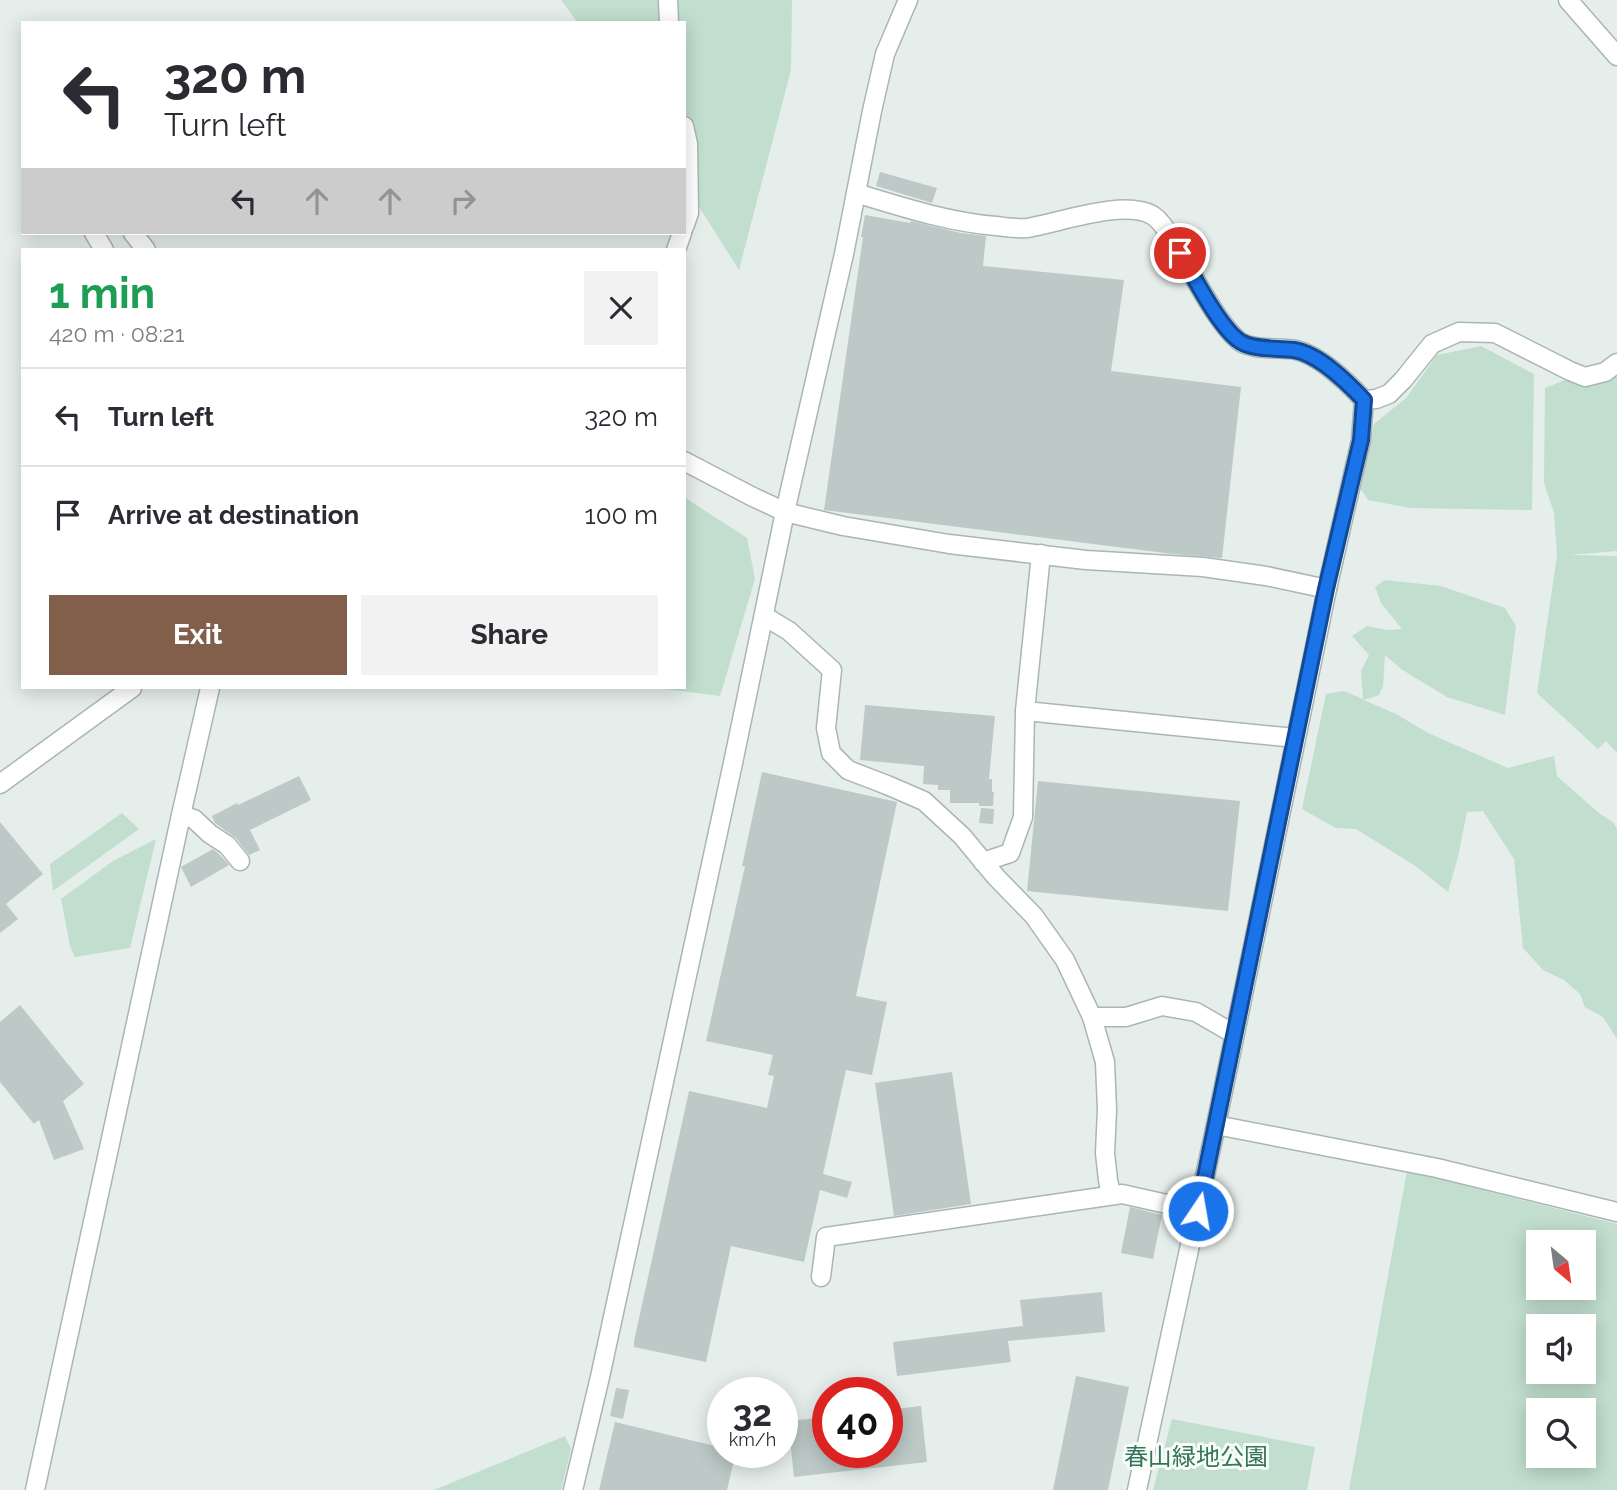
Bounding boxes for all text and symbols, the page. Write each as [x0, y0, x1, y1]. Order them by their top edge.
text: 320 m [164, 47, 306, 104]
icon: left [49, 49, 140, 140]
text: Turn left [164, 106, 286, 143]
icon: left [225, 182, 263, 220]
icon: ahead [298, 182, 336, 220]
icon: ahead [371, 182, 409, 220]
icon: right [444, 182, 482, 220]
pin [1150, 223, 1210, 283]
icon: arrive [1161, 234, 1199, 272]
text: 1 min [49, 269, 155, 318]
button: close [584, 271, 658, 345]
text: 420 m · 08:21 [49, 320, 185, 347]
icon: left [49, 398, 87, 436]
text: Turn left [108, 402, 214, 432]
text: 320 m [584, 402, 658, 432]
icon: arrive [49, 496, 87, 534]
text: Arrive at destination [108, 500, 359, 530]
text: 100 m [585, 500, 658, 530]
button: Exit [49, 595, 347, 675]
button: Share [361, 595, 658, 675]
position arrow [1161, 1174, 1235, 1248]
north arrow [1526, 1230, 1596, 1300]
map controls [1526, 1230, 1596, 1468]
button: sound [1526, 1314, 1596, 1384]
speed limit sign: 40 [812, 1377, 903, 1468]
text: 32 [733, 1393, 772, 1434]
button: search [1526, 1398, 1596, 1468]
text: km/h [729, 1429, 776, 1450]
park label: 春山緑地公園 [1124, 1442, 1268, 1471]

